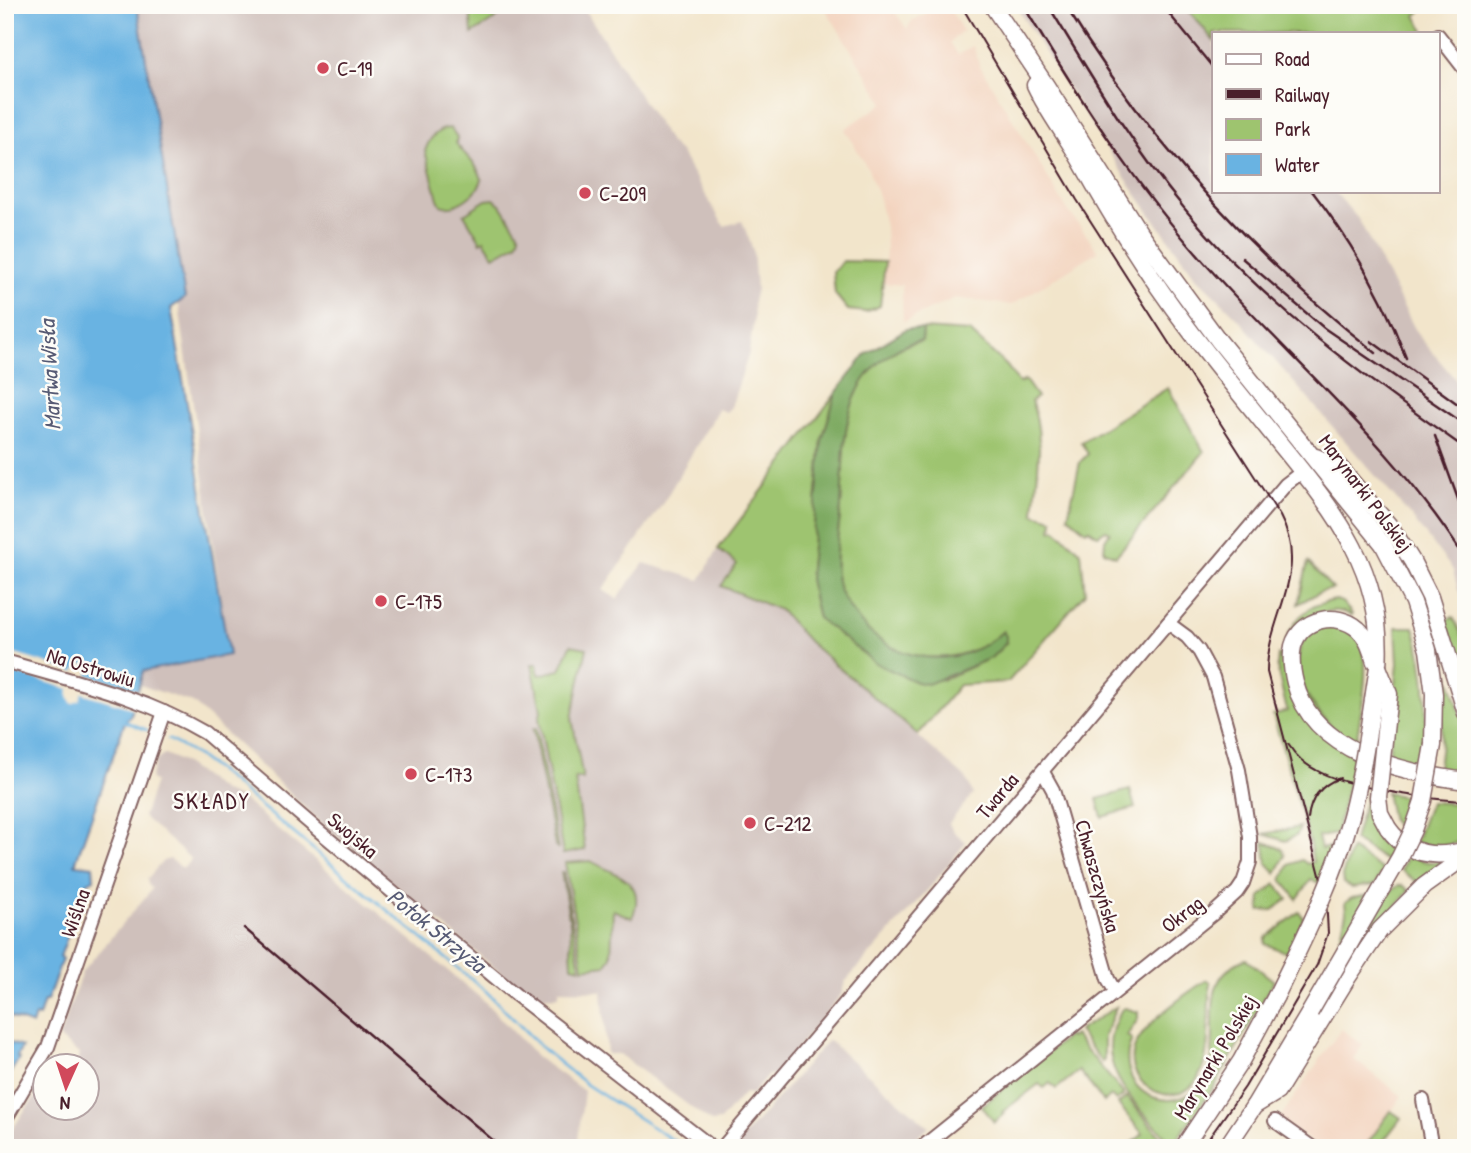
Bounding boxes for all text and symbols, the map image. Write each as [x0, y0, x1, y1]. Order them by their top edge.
legend [1212, 32, 1440, 192]
text: Road [1275, 44, 1309, 73]
place label: C-19 [337, 54, 373, 83]
marker: C-19 [315, 60, 331, 76]
text: Railway [1275, 80, 1330, 109]
text: Park [1275, 114, 1310, 143]
text: Water [1275, 150, 1320, 179]
place label: C-209 [599, 179, 646, 208]
marker: C-209 [577, 185, 593, 201]
water label: Martwa Wisła [31, 317, 67, 431]
street label: Marynarki Polskiej [1312, 428, 1420, 558]
place label: C-175 [395, 587, 442, 616]
marker: C-175 [373, 593, 389, 609]
street label: Na Ostrowiu [43, 640, 139, 694]
place label: C-173 [425, 760, 472, 789]
marker: C-173 [403, 766, 419, 782]
street label: Twarda [969, 767, 1025, 825]
district label: SKŁADY [173, 785, 251, 816]
street label: Swojska [322, 805, 384, 865]
place label: C-212 [764, 809, 811, 838]
marker: C-212 [742, 815, 758, 831]
street label: Chwaszczyńska [1068, 816, 1128, 936]
water label: Potok Strzyża [381, 881, 494, 981]
street label: Wiślna [53, 885, 97, 941]
street label: Okrąg [1155, 888, 1209, 940]
street label: Marynarki Polskiej [1166, 989, 1264, 1125]
north arrow [32, 1052, 102, 1122]
text: N [59, 1091, 71, 1117]

